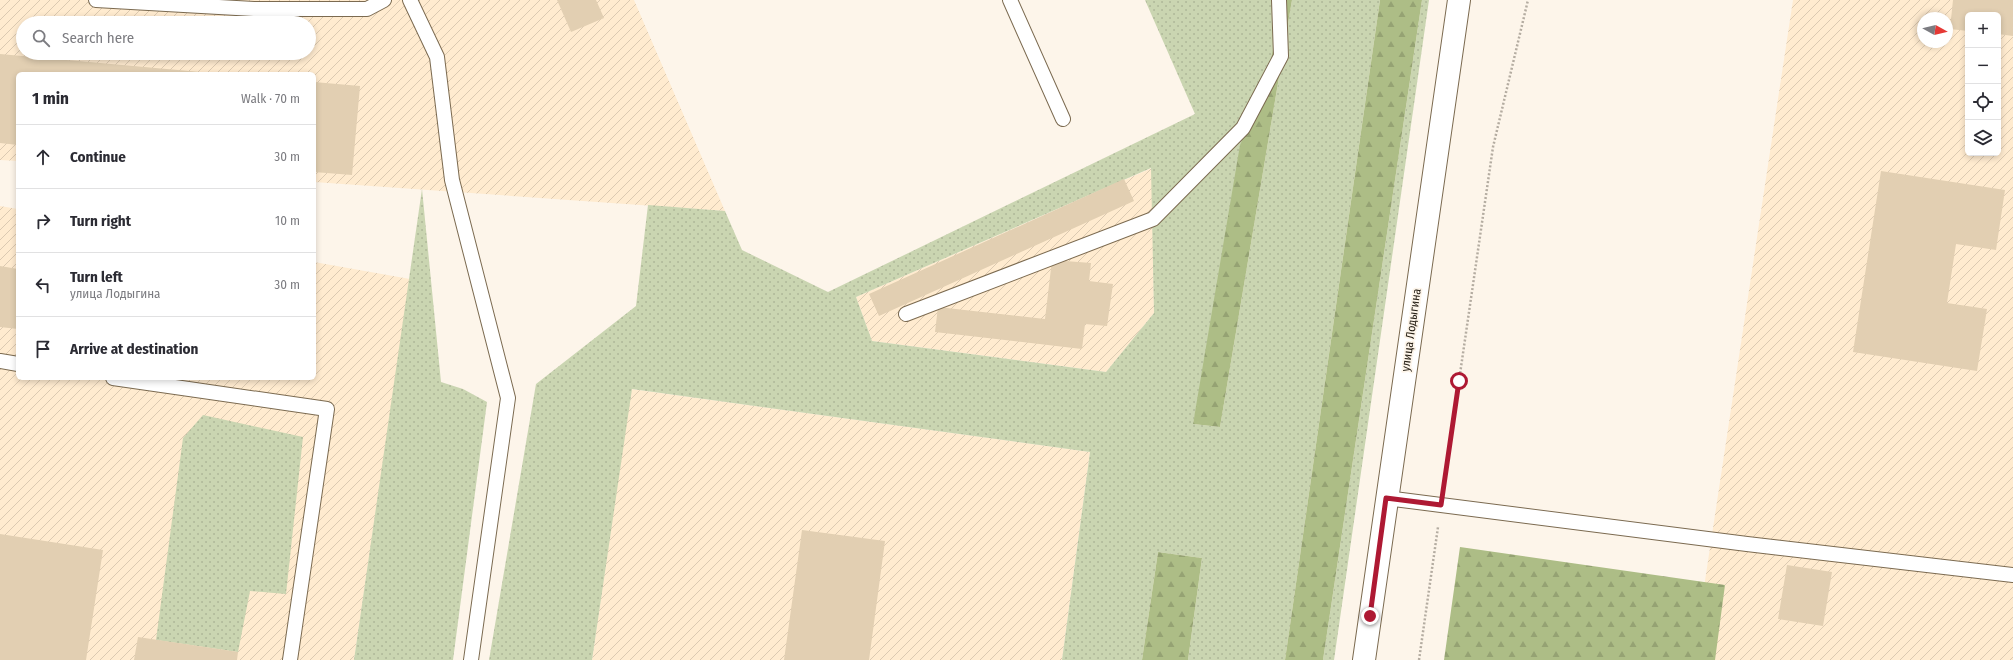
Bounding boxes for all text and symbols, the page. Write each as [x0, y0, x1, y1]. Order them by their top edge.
north arrow [1917, 12, 1953, 48]
map controls [1965, 12, 2001, 156]
button: + [1965, 12, 2001, 48]
search box [16, 16, 316, 60]
icon: search [30, 27, 52, 49]
text: Search here [62, 29, 134, 47]
button: − [1965, 48, 2001, 84]
button: locate [1965, 84, 2001, 120]
text: 1 min [32, 88, 69, 109]
text: Walk · 70 m [241, 91, 300, 106]
button: layers [1965, 120, 2001, 156]
icon: ahead [32, 146, 54, 168]
text: Continue [70, 148, 126, 166]
text: 30 m [274, 149, 300, 164]
icon: right [32, 210, 54, 232]
text: Turn right [70, 212, 131, 230]
text: 10 m [275, 213, 300, 228]
text: Turn left [70, 268, 123, 286]
icon: left [32, 274, 54, 296]
text: 30 m [274, 277, 300, 292]
text: улица Лодыгина [70, 286, 160, 301]
street label: улица Лодыгина [1398, 288, 1424, 372]
icon: arrive [32, 338, 54, 360]
text: Arrive at destination [70, 340, 198, 358]
route start [1450, 372, 1468, 390]
route end [1361, 607, 1379, 625]

